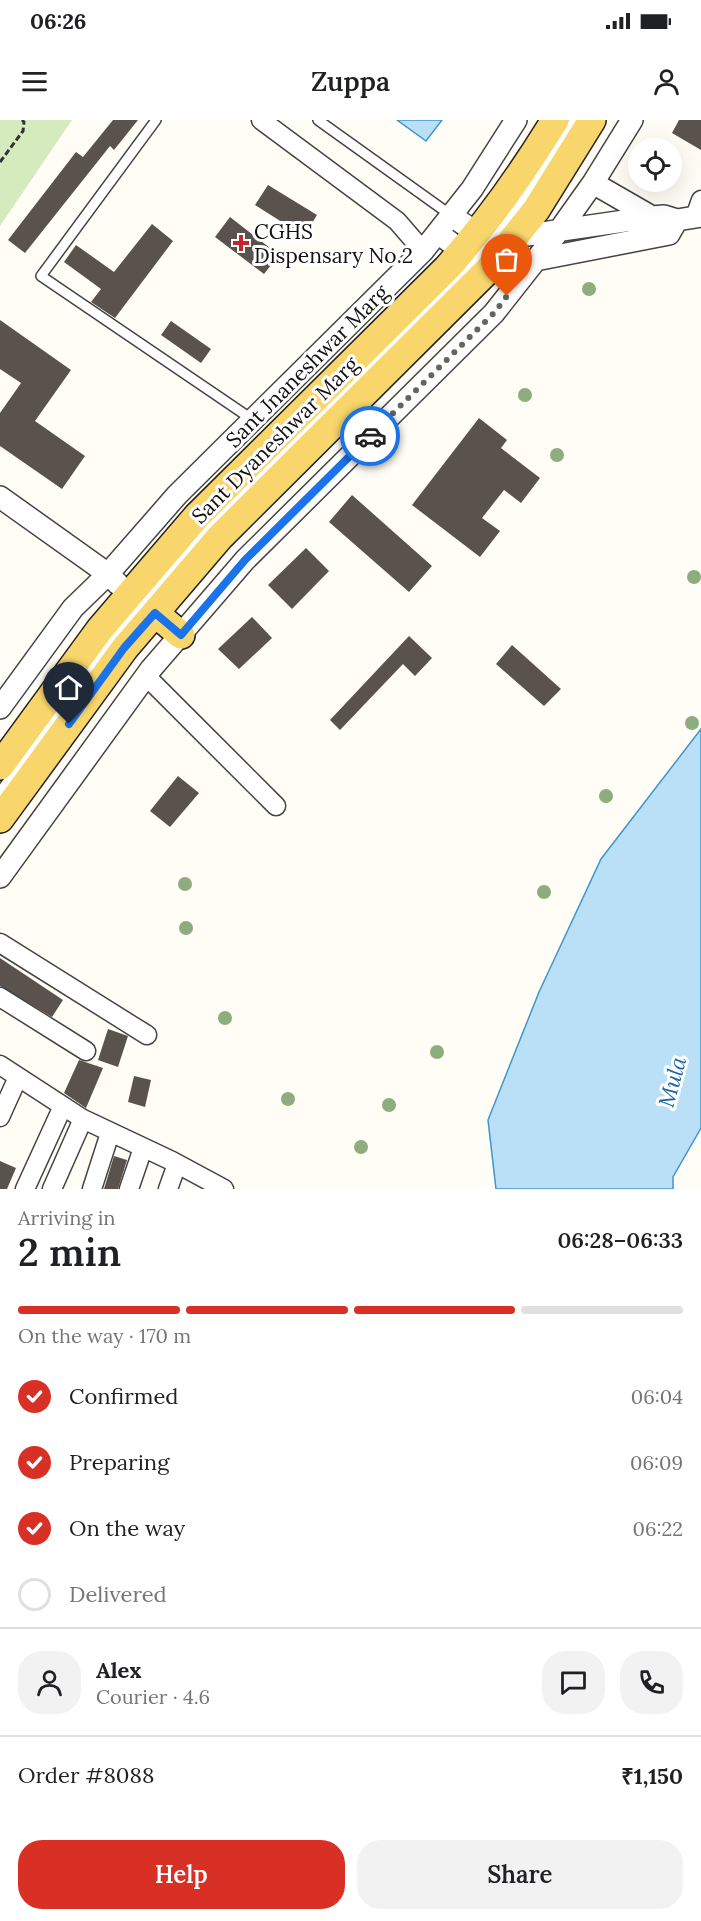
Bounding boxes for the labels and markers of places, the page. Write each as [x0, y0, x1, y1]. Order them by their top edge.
place label: CGHS Dispensary No.2 [254, 218, 413, 269]
marker: CGHS Dispensary No.2 [232, 234, 250, 252]
pin [481, 234, 532, 296]
pin [43, 662, 94, 724]

